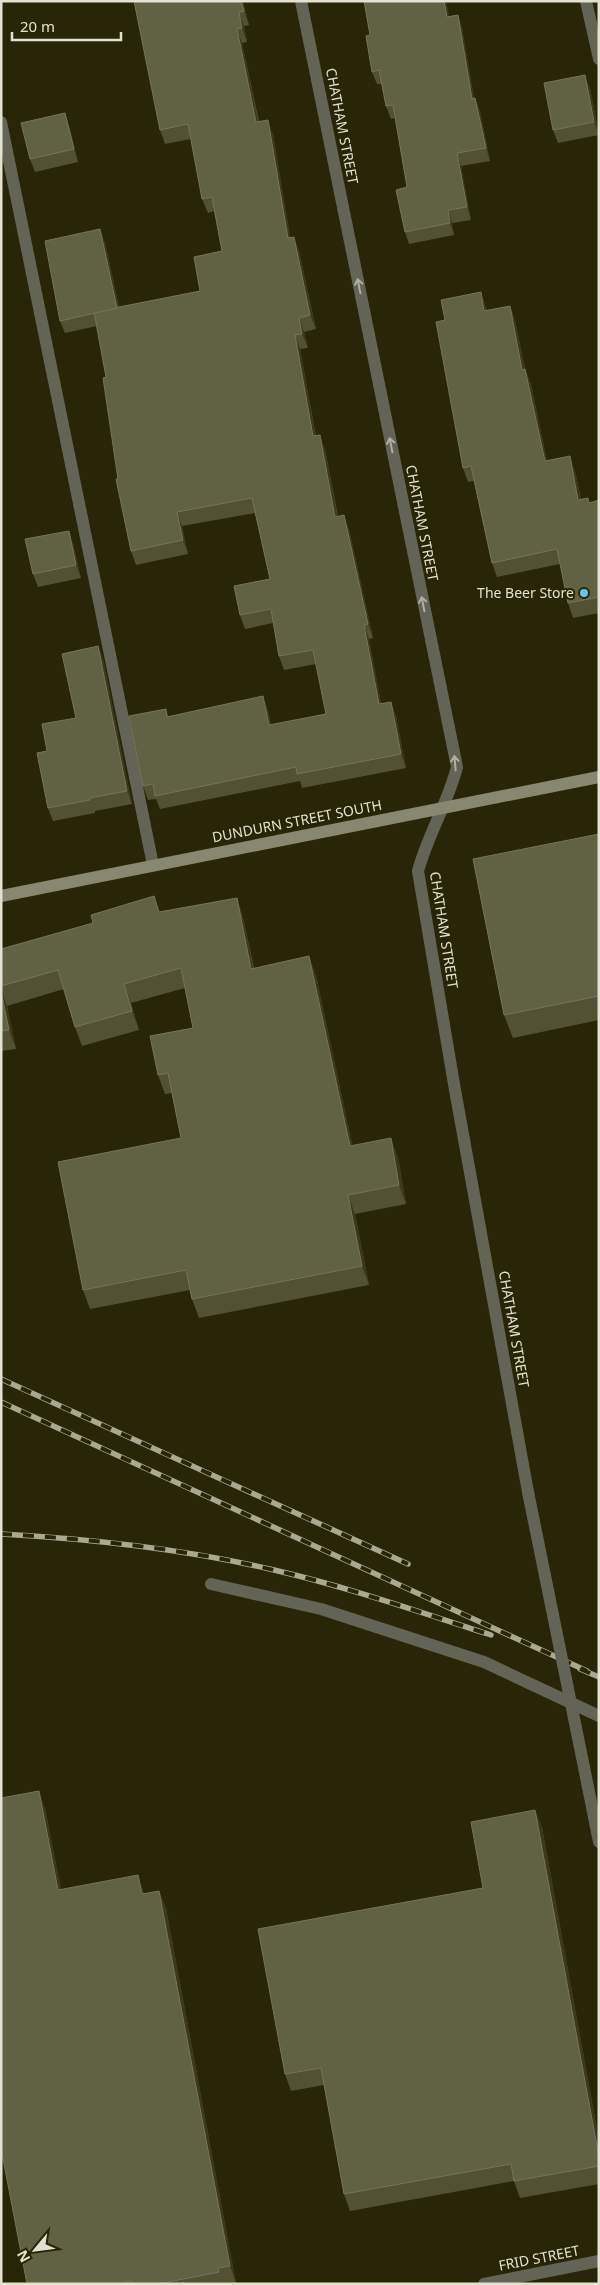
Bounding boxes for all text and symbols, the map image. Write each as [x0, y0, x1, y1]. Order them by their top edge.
scale bar [12, 10, 121, 42]
text: 20 m [20, 16, 55, 36]
street label: CHATHAM STREET [322, 66, 363, 186]
one-way arrow [354, 278, 363, 294]
one-way arrow [386, 437, 395, 453]
street label: CHATHAM STREET [402, 463, 443, 583]
place label: The Beer Store [477, 583, 574, 602]
marker: The Beer Store [578, 587, 590, 599]
one-way arrow [418, 597, 428, 613]
one-way arrow [451, 756, 460, 772]
street label: DUNDURN STREET SOUTH [210, 795, 383, 846]
street label: CHATHAM STREET [426, 870, 463, 990]
street label: CHATHAM STREET [495, 1269, 534, 1389]
north arrow [10, 2225, 60, 2275]
street label: FRID STREET [497, 2240, 581, 2275]
text: N [12, 2247, 34, 2266]

